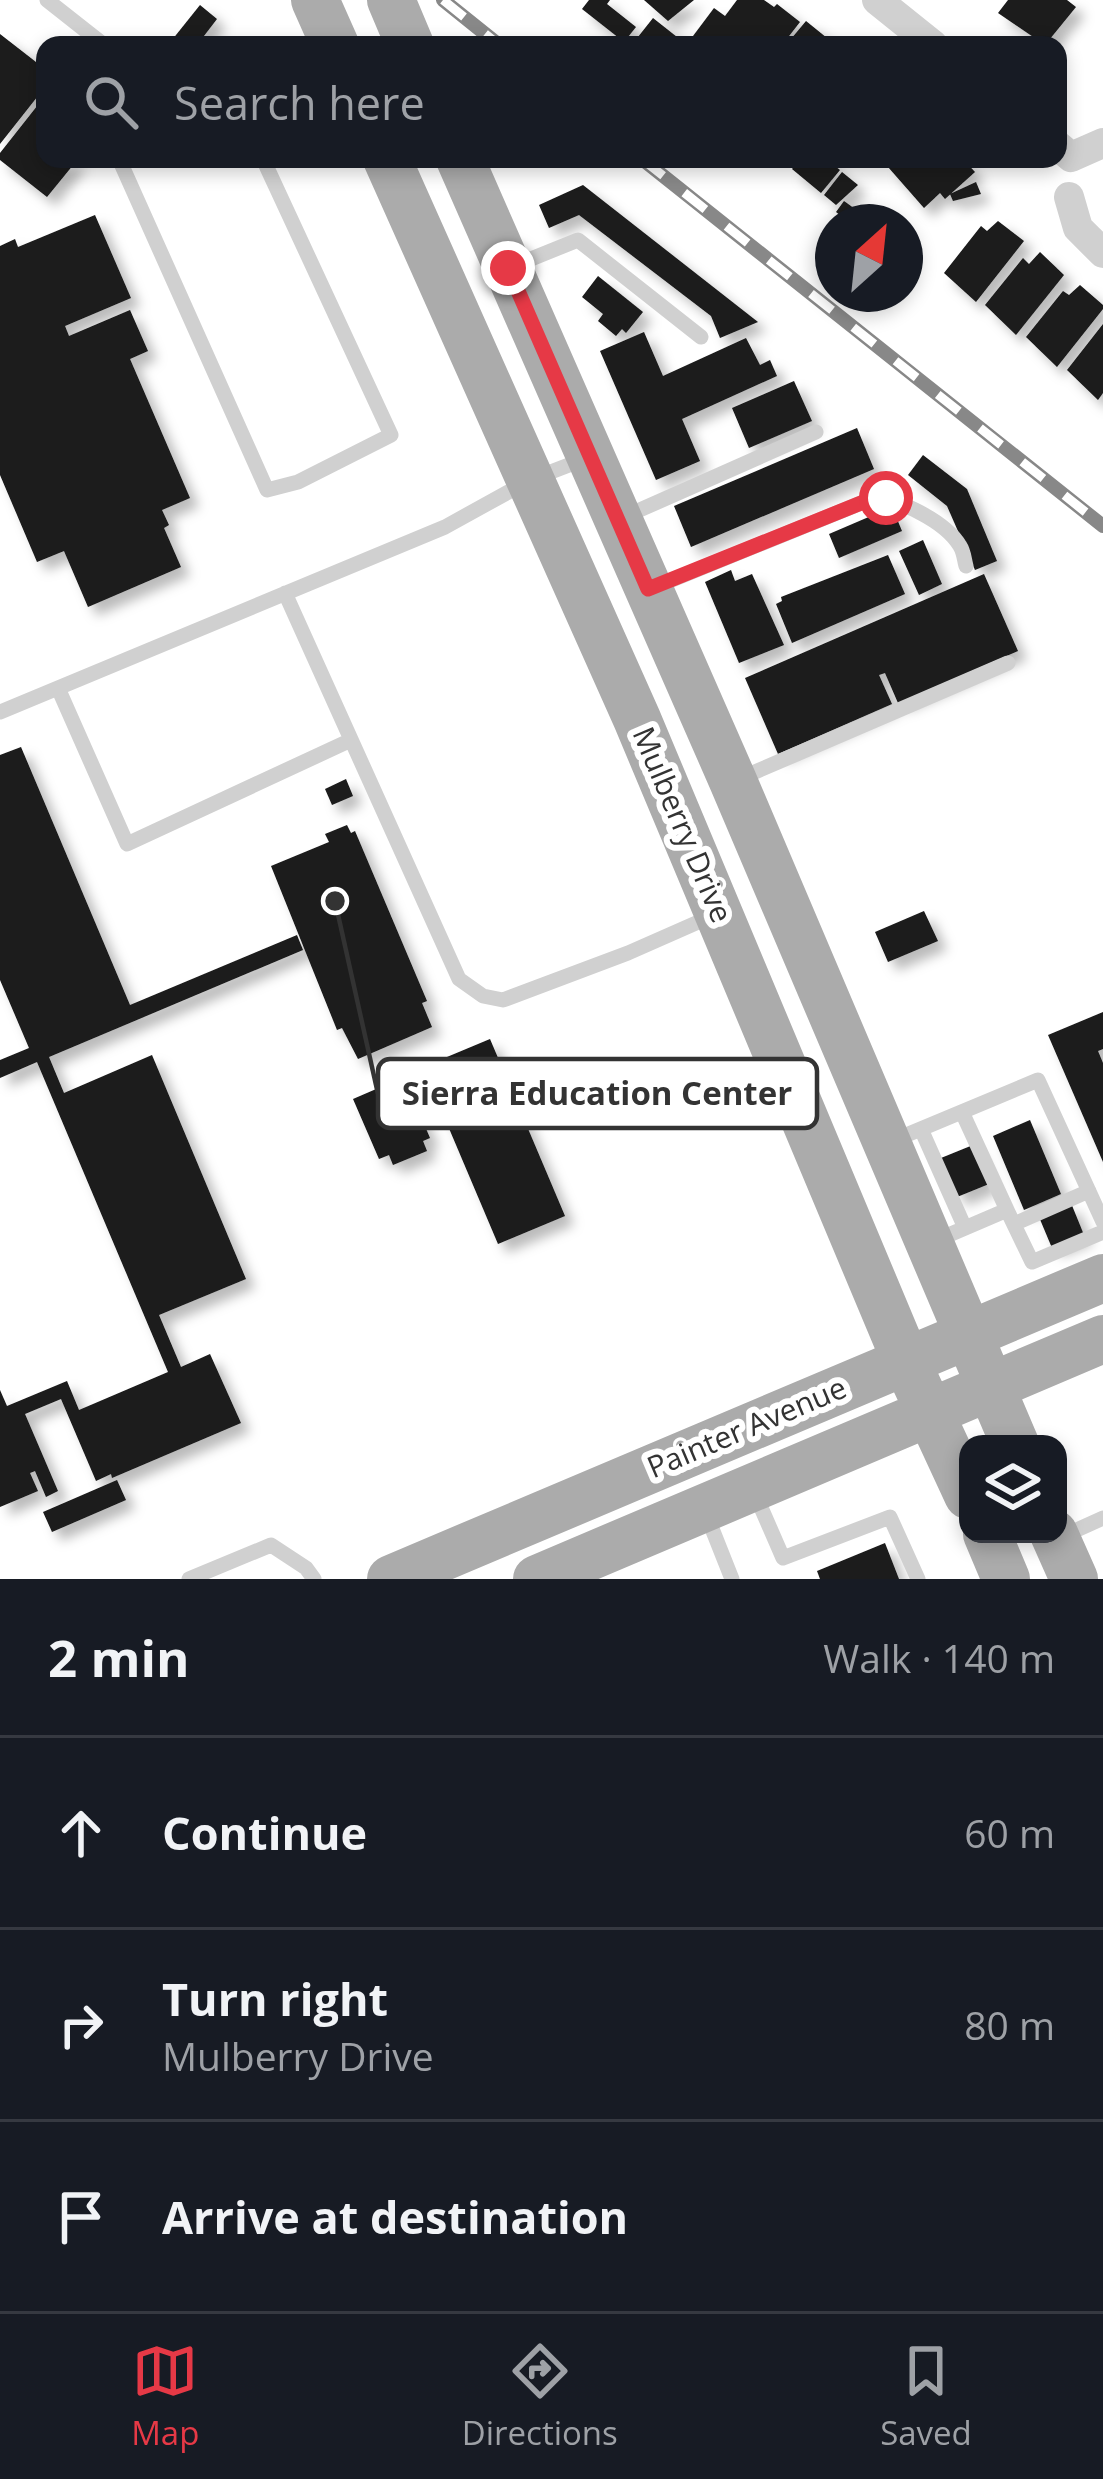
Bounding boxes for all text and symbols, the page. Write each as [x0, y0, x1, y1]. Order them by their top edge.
search box [36, 36, 1067, 168]
icon: search [78, 69, 144, 135]
text: Search here [174, 72, 425, 133]
north arrow [815, 204, 923, 312]
route end [481, 241, 535, 295]
route start [859, 471, 913, 525]
street label: Mulberry Drive [624, 720, 743, 929]
callout: Sierra Education Center [378, 1059, 817, 1128]
text: Sierra Education Center [402, 1070, 792, 1115]
street label: Painter Avenue [640, 1366, 852, 1487]
map controls [959, 1435, 1067, 1543]
button: layers [959, 1435, 1067, 1543]
text: 2 min [48, 1622, 190, 1692]
text: Walk · 140 m [823, 1631, 1055, 1684]
icon: ahead [48, 1800, 114, 1866]
text: Continue [162, 1802, 367, 1863]
text: 60 m [964, 1806, 1055, 1859]
text: Turn right [162, 1968, 388, 2029]
icon: right [48, 1992, 114, 2058]
text: 80 m [964, 1998, 1055, 2051]
text: Mulberry Drive [162, 2029, 434, 2082]
icon: arrive [48, 2184, 114, 2250]
text: Arrive at destination [162, 2186, 628, 2247]
tab: Map [131, 2338, 199, 2455]
tab: Directions [462, 2338, 618, 2455]
tab: Saved [880, 2338, 972, 2455]

